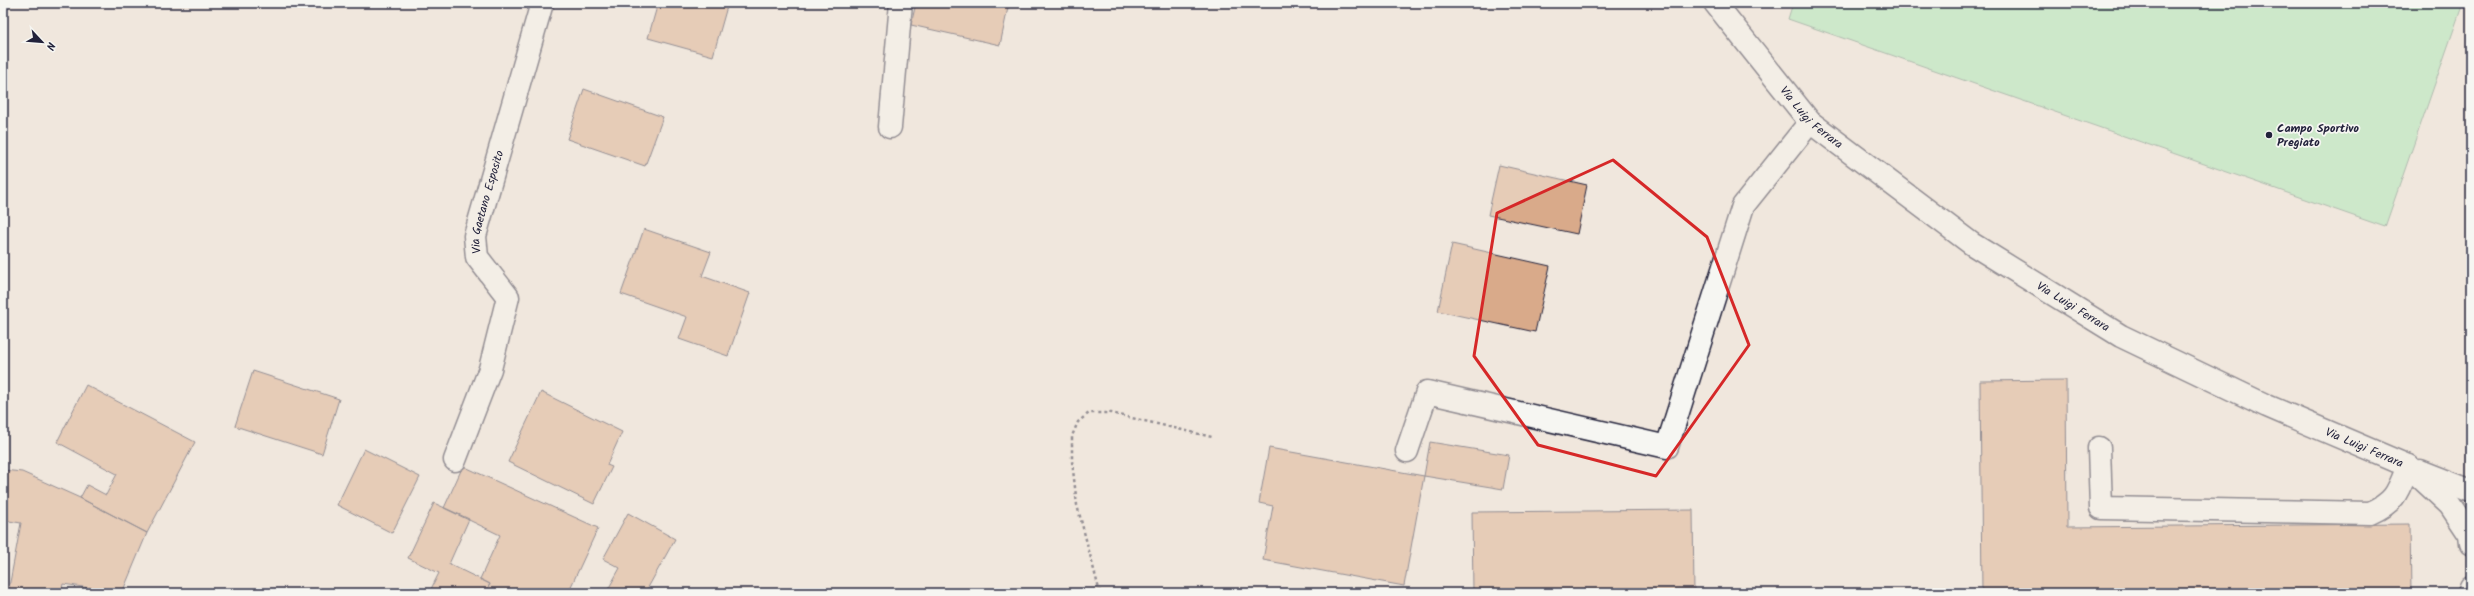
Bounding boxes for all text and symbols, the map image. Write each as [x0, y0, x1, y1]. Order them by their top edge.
north arrow [22, 22, 62, 62]
text: N [40, 39, 60, 53]
street label: Via Luigi Ferrara [1775, 82, 1847, 153]
place label: Campo Sportivo Pregiato [2277, 119, 2359, 152]
marker: Campo Sportivo Pregiato [2264, 130, 2274, 140]
street label: Via Gaetano Esposito [465, 148, 509, 254]
street label: Via Luigi Ferrara [2033, 277, 2114, 337]
street label: Via Luigi Ferrara [2322, 422, 2407, 473]

